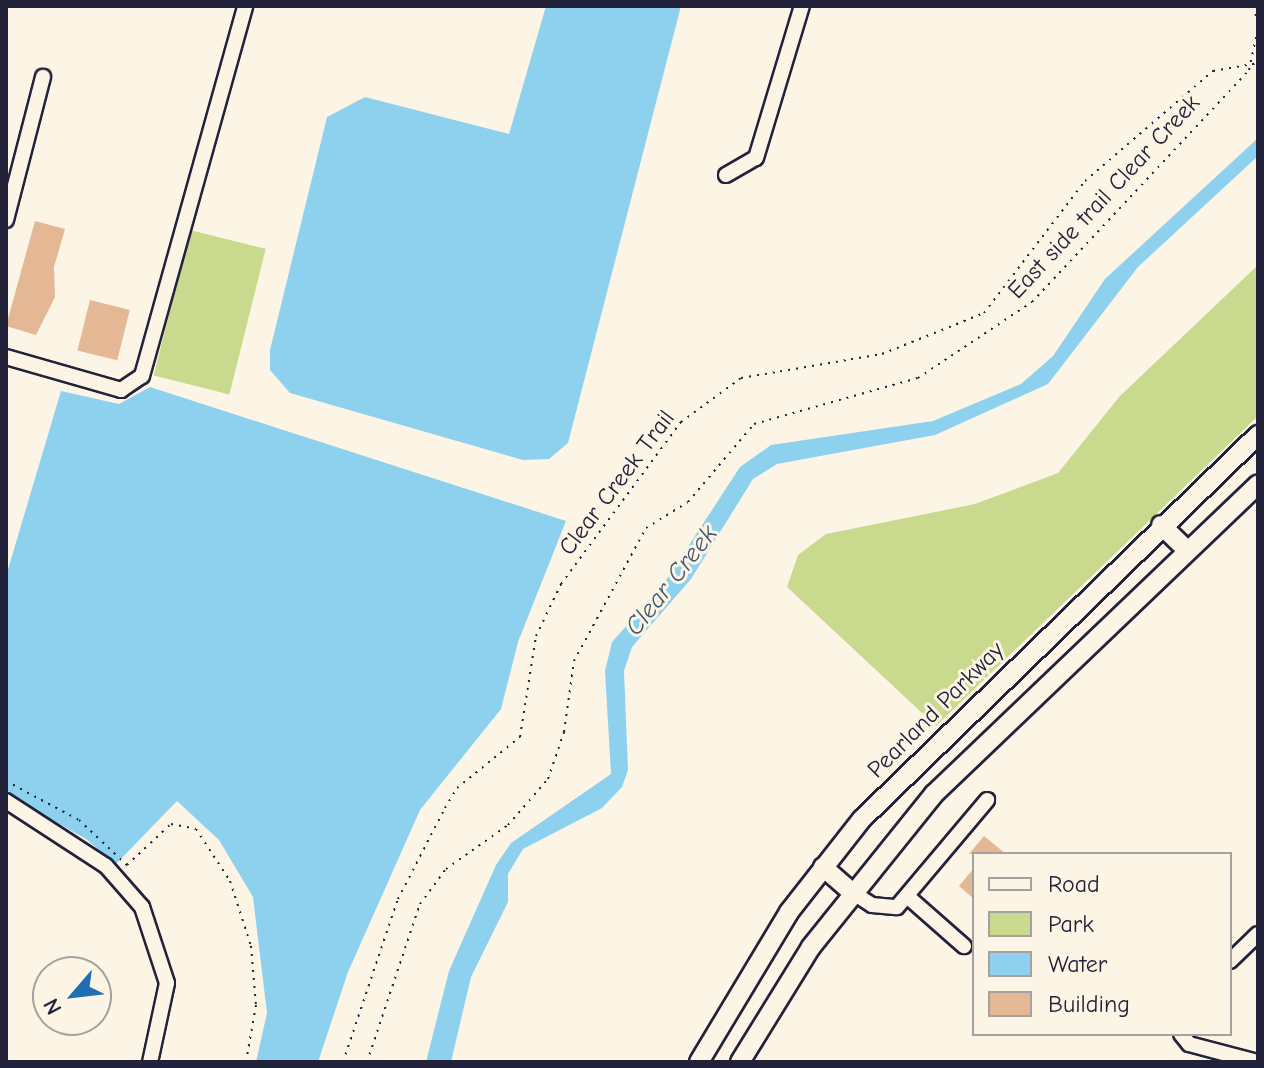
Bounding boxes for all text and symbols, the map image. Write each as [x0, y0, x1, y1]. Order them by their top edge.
street label: East side trail Clear Creek [1002, 89, 1206, 305]
street label: Clear Creek Trail [553, 405, 681, 561]
water label: Clear Creek [619, 520, 725, 642]
street label: Pearland Parkway [862, 636, 1010, 784]
legend [972, 852, 1232, 1036]
text: Road [1048, 870, 1100, 898]
text: Park [1048, 910, 1094, 938]
text: Water [1048, 950, 1107, 978]
north arrow [32, 956, 112, 1036]
text: Building [1048, 990, 1130, 1018]
text: N [38, 994, 67, 1019]

